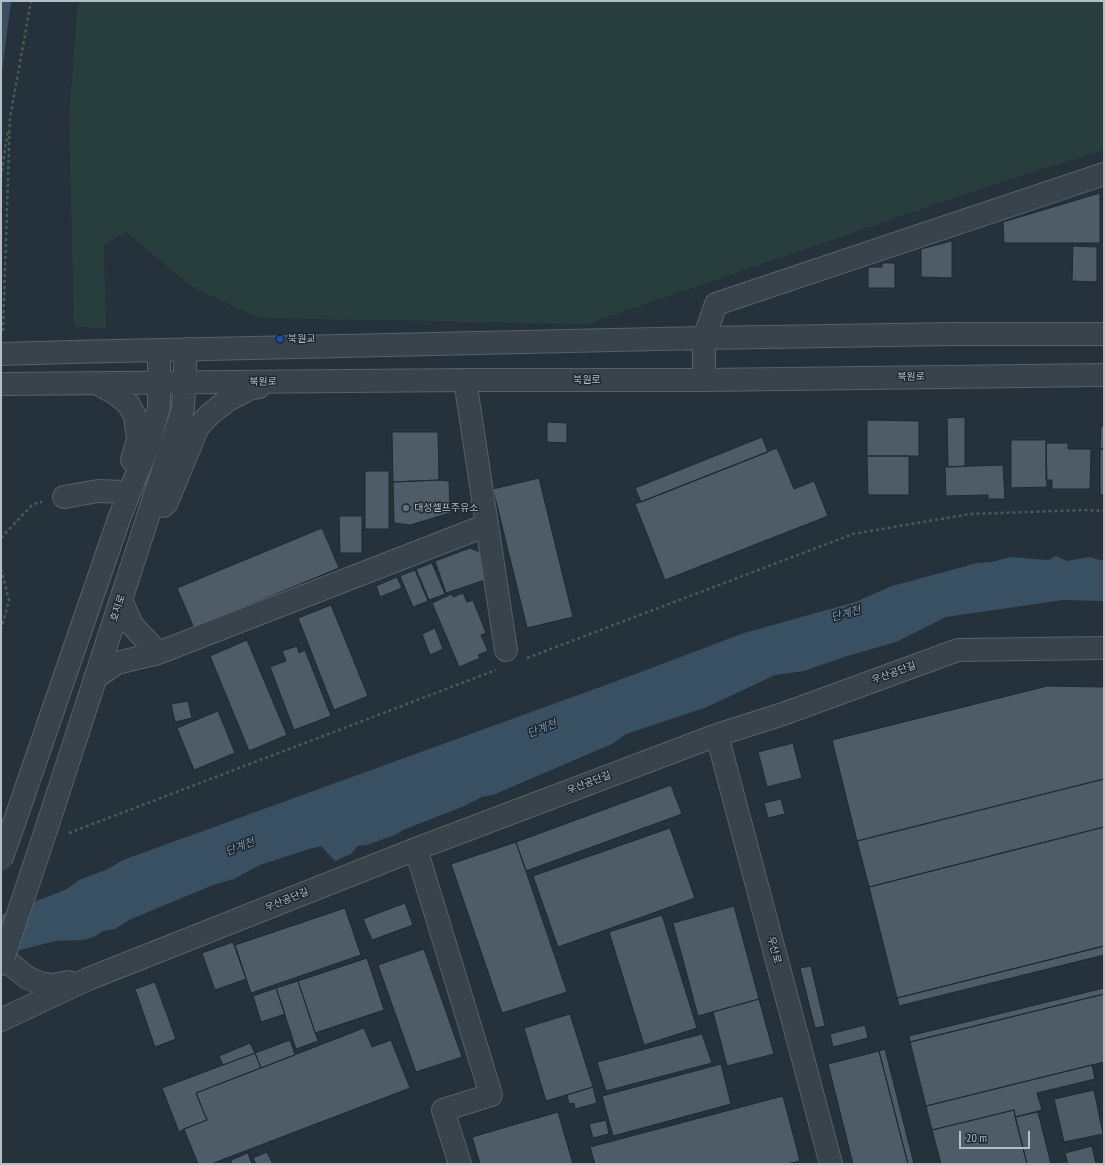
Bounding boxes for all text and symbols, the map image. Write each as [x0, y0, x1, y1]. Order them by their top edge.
place label: 북원교 [288, 333, 316, 345]
marker: 북원교 [275, 334, 285, 344]
street label: 북원로 [897, 371, 925, 383]
street label: 북원로 [573, 374, 601, 386]
street label: 북원로 [249, 376, 277, 388]
place label: 대성셀프주유소 [414, 502, 478, 514]
marker: 대성셀프주유소 [401, 503, 411, 513]
street label: 호저로 [108, 593, 128, 623]
water label: 단계천 [830, 603, 862, 625]
street label: 우산공단길 [870, 659, 918, 687]
water label: 단계천 [525, 717, 559, 741]
street label: 우산공단길 [565, 769, 613, 797]
water label: 단계천 [223, 835, 257, 859]
street label: 우산공단길 [263, 886, 311, 914]
street label: 우산로 [765, 935, 783, 965]
scale bar [961, 1123, 1032, 1149]
text: 20 m [966, 1130, 987, 1145]

